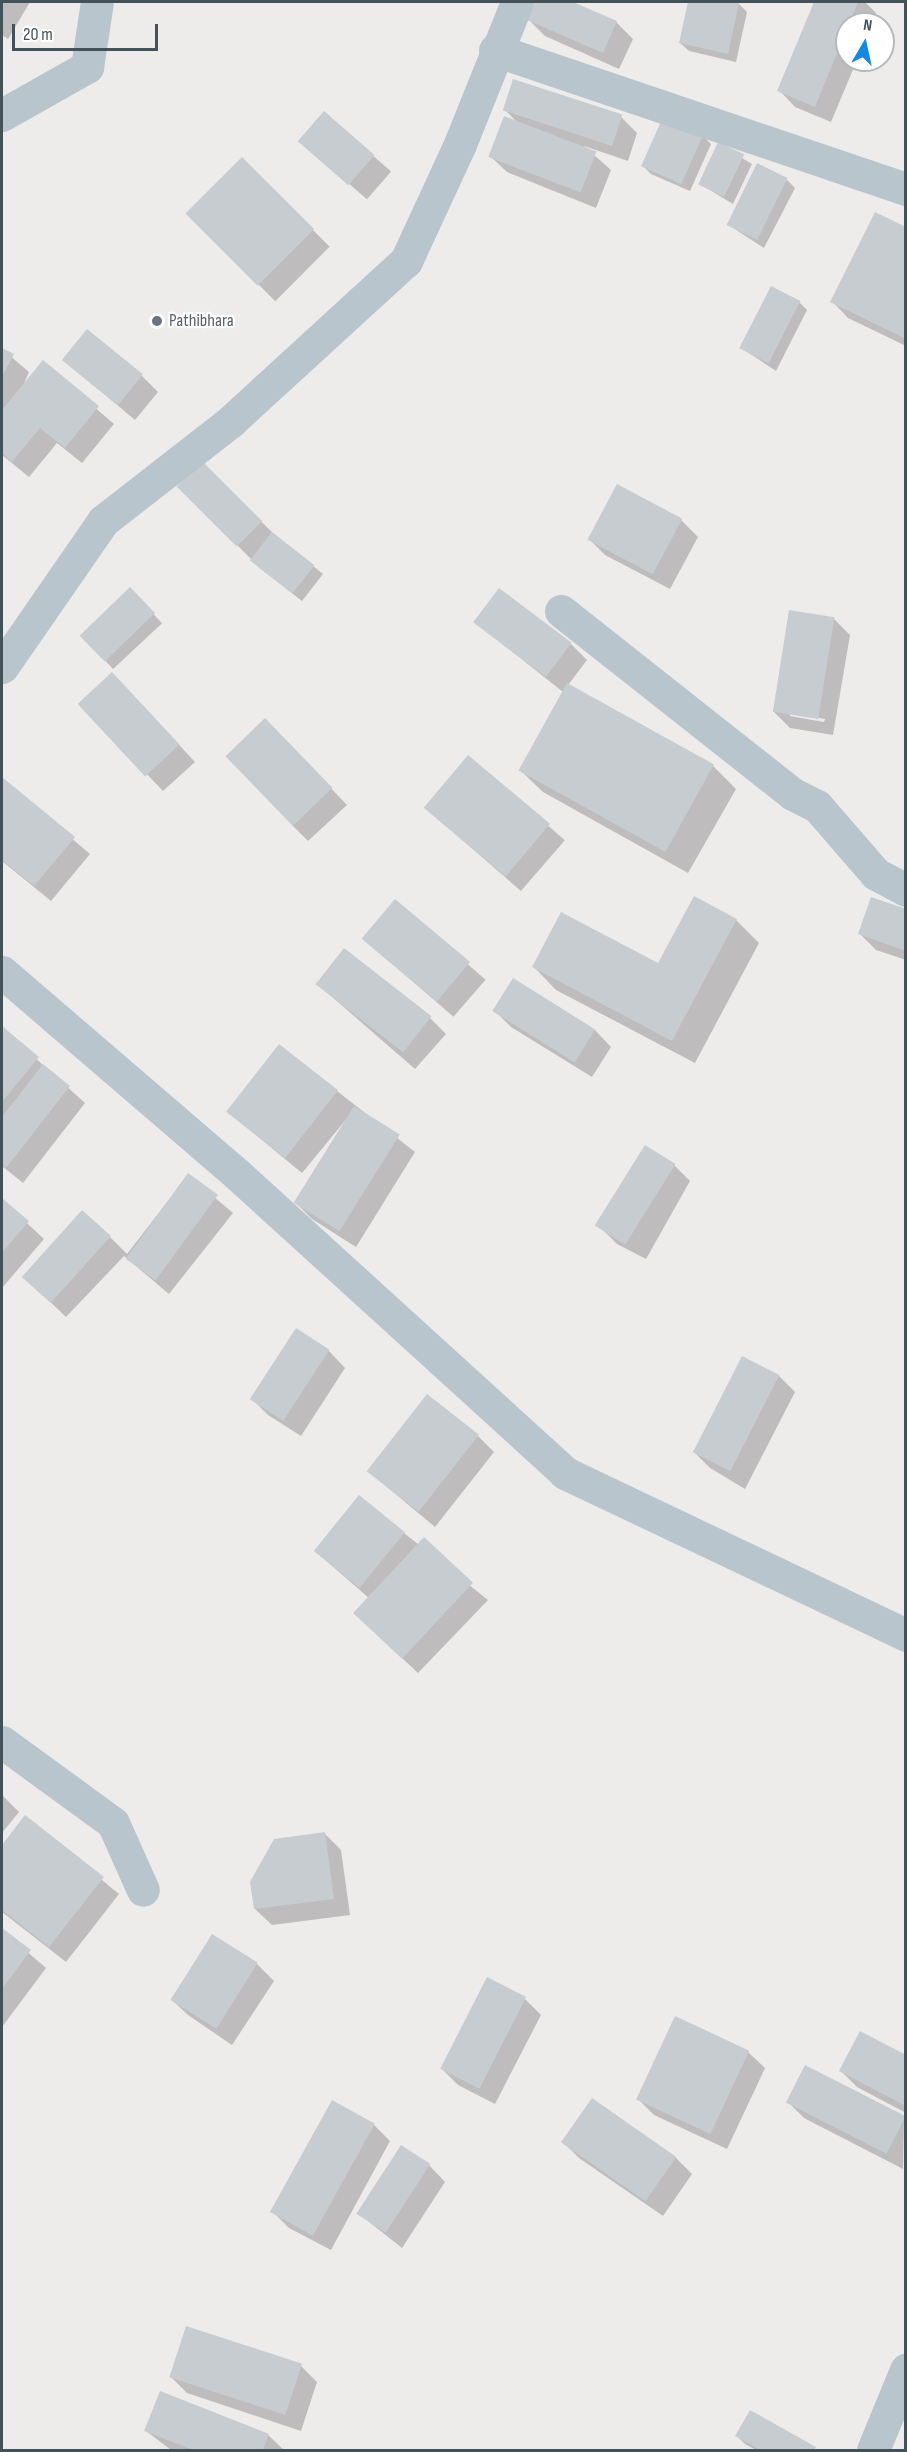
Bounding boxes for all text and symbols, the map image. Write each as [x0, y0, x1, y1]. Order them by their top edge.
scale bar [15, 12, 160, 50]
north arrow [835, 12, 895, 72]
text: N [862, 16, 873, 36]
text: 20 m [23, 24, 53, 45]
place label: Pathibhara [169, 310, 234, 332]
marker: Pathibhara [150, 314, 164, 328]

